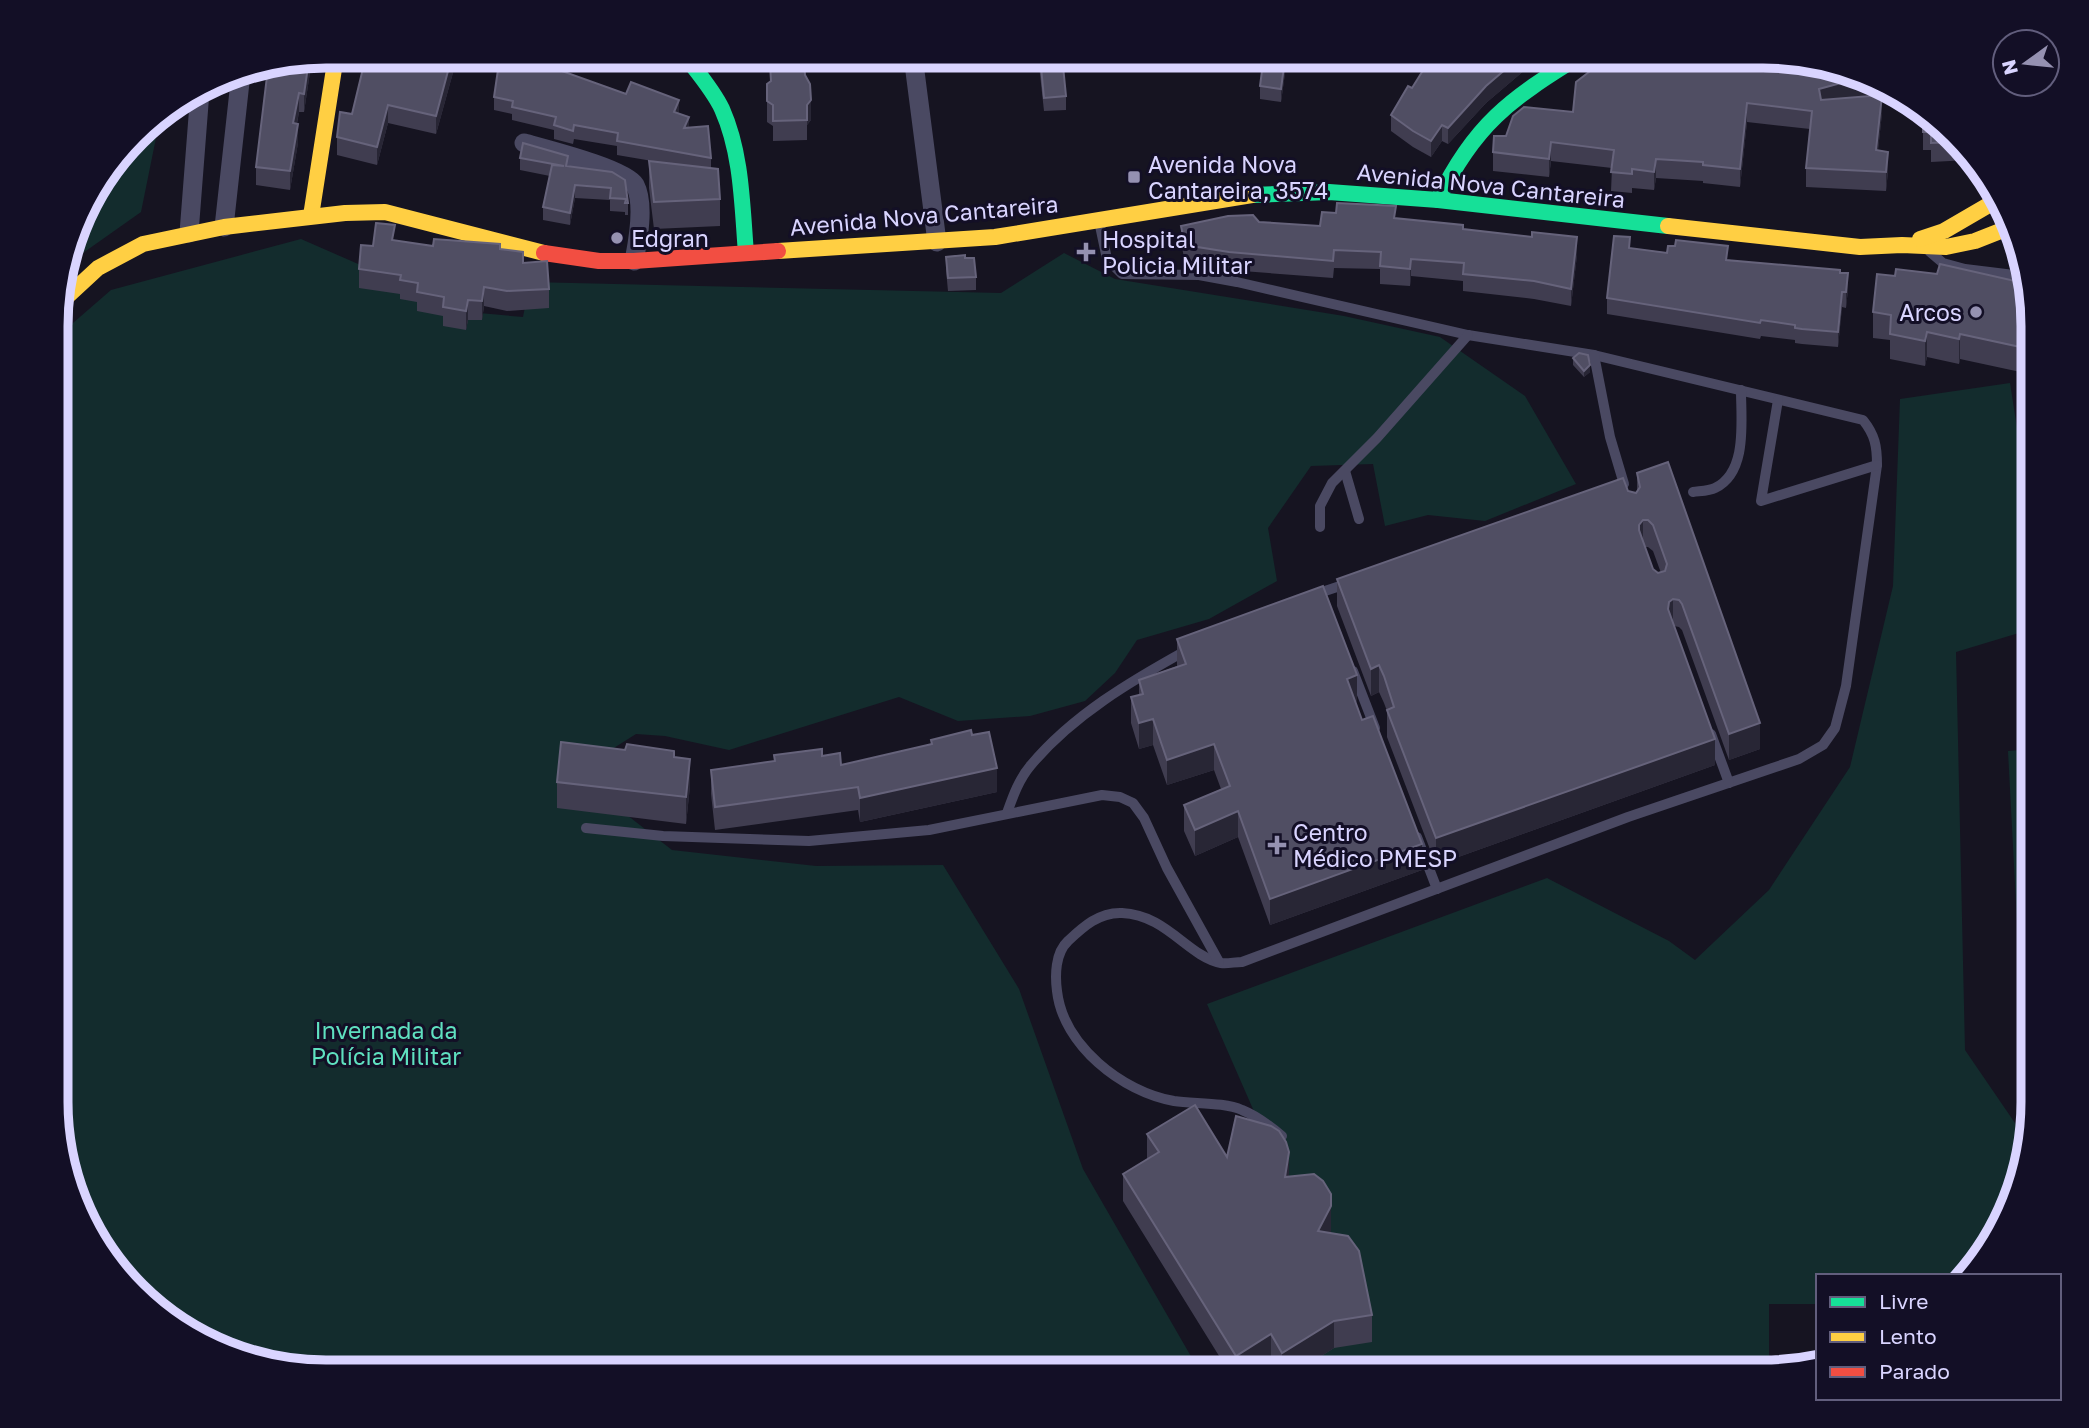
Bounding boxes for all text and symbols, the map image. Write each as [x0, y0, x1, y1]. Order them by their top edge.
north arrow [1991, 28, 2061, 98]
text: N [1996, 58, 2022, 77]
place label: Avenida Nova Cantareira, 3574 [1148, 150, 1328, 204]
street label: Avenida Nova Cantareira [1356, 157, 1626, 213]
marker: Avenida Nova Cantareira, 3574 [1126, 169, 1142, 185]
street label: Avenida Nova Cantareira [789, 189, 1059, 241]
place label: Edgran [631, 224, 709, 252]
place label: Hospital Policia Militar [1102, 225, 1252, 279]
marker: Edgran [609, 230, 625, 246]
marker: Hospital Policia Militar [1076, 242, 1096, 262]
place label: Arcos [1899, 298, 1962, 326]
marker: Arcos [1968, 304, 1984, 320]
place label: Centro Médico PMESP [1293, 818, 1457, 872]
marker: Centro Médico PMESP [1267, 835, 1287, 855]
park label: Invernada da Polícia Militar [311, 1016, 461, 1070]
legend [1816, 1274, 2061, 1400]
text: Livre [1879, 1288, 1929, 1314]
text: Lento [1879, 1323, 1937, 1349]
text: Parado [1879, 1358, 1950, 1384]

